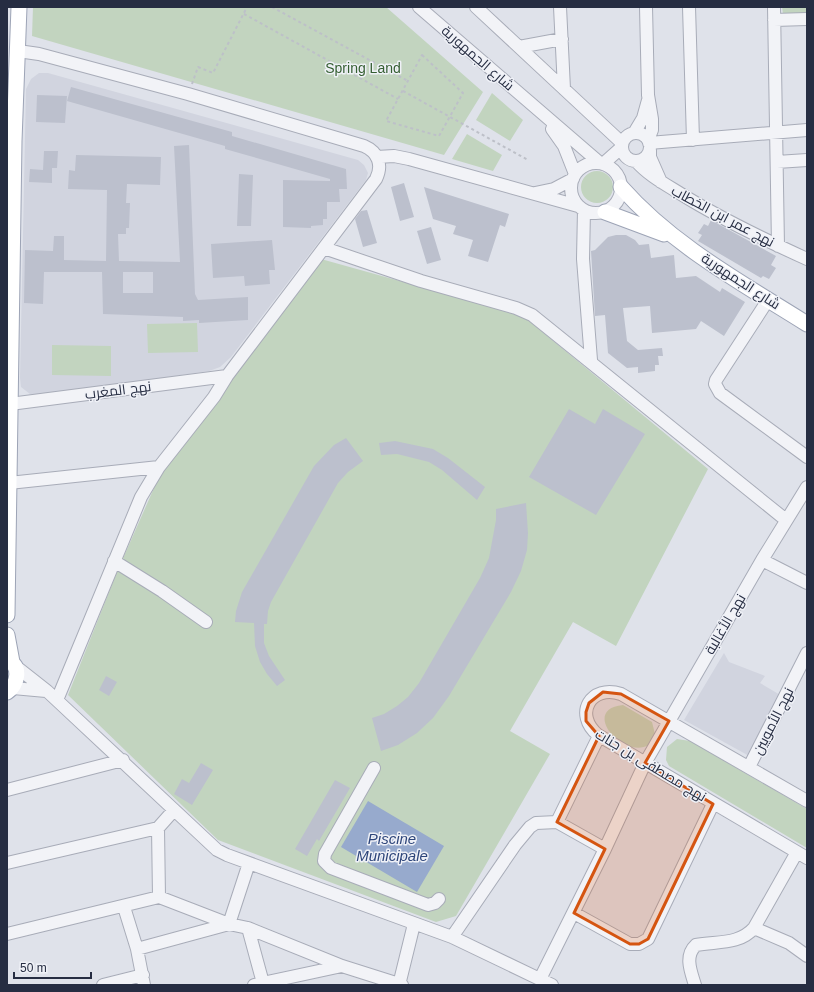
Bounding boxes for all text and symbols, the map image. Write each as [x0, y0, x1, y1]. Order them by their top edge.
street label: شارع الجمهورية [438, 22, 517, 94]
park label: Spring Land [325, 60, 401, 76]
street label: نهج عمر ابن الخطاب [668, 182, 777, 251]
street label: شارع الجمهورية [698, 250, 783, 313]
street label: نهج المغرب [84, 378, 152, 403]
street label: نهج الأغالبة [701, 591, 750, 657]
street label: نهج الأمويين [749, 685, 798, 758]
street label: نهج مصطفى بن جنات [592, 725, 709, 805]
water label: Piscine Municipale [356, 830, 428, 864]
scale bar [14, 954, 91, 980]
text: 50 m [20, 961, 47, 975]

